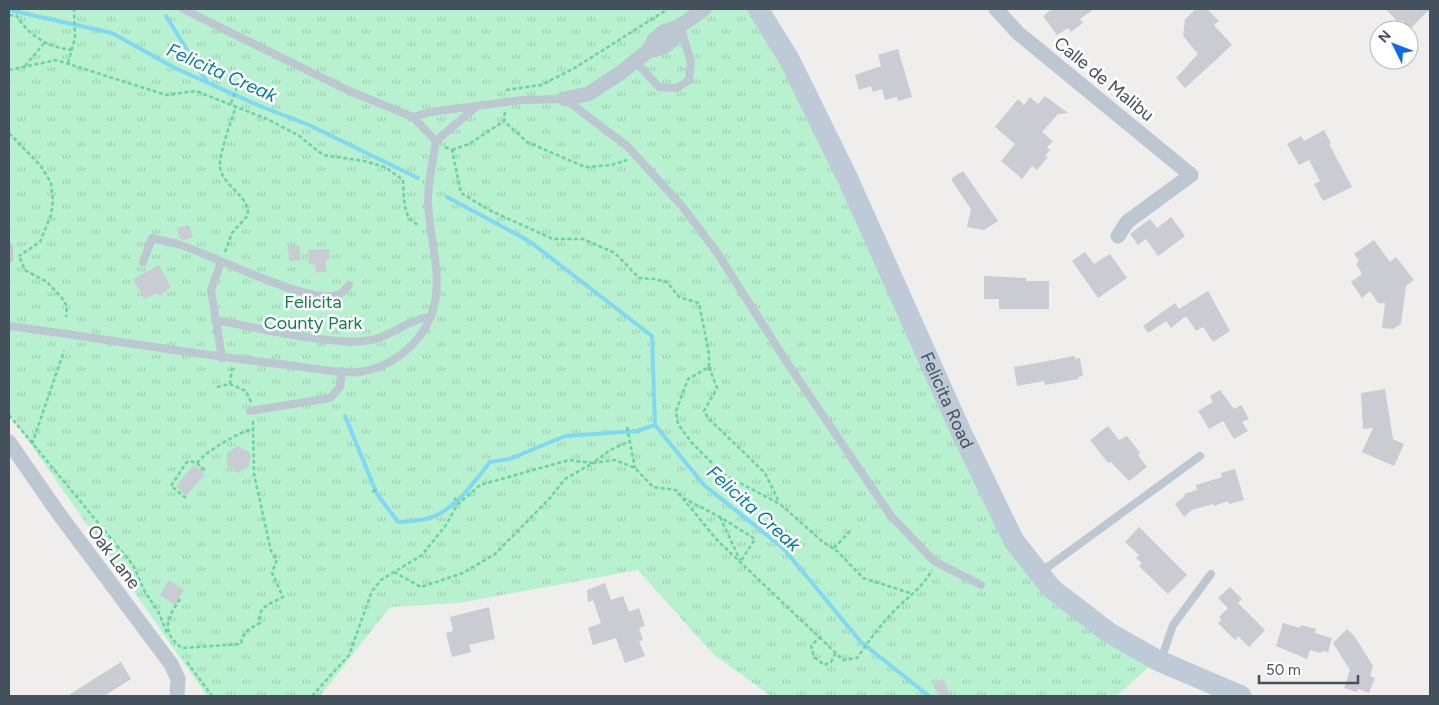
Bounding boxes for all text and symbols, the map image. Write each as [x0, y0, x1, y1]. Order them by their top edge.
north arrow [1369, 20, 1419, 70]
text: N [1375, 27, 1395, 46]
street label: Calle de Malibu [1050, 32, 1158, 126]
water label: Felicita Creak [163, 38, 281, 107]
park label: Felicita County Park [264, 291, 362, 334]
street label: Felicita Road [916, 349, 978, 452]
water label: Felicita Creak [702, 460, 806, 557]
street label: Oak Lane [83, 521, 145, 594]
scale bar [1259, 652, 1358, 684]
text: 50 m [1266, 661, 1301, 679]

